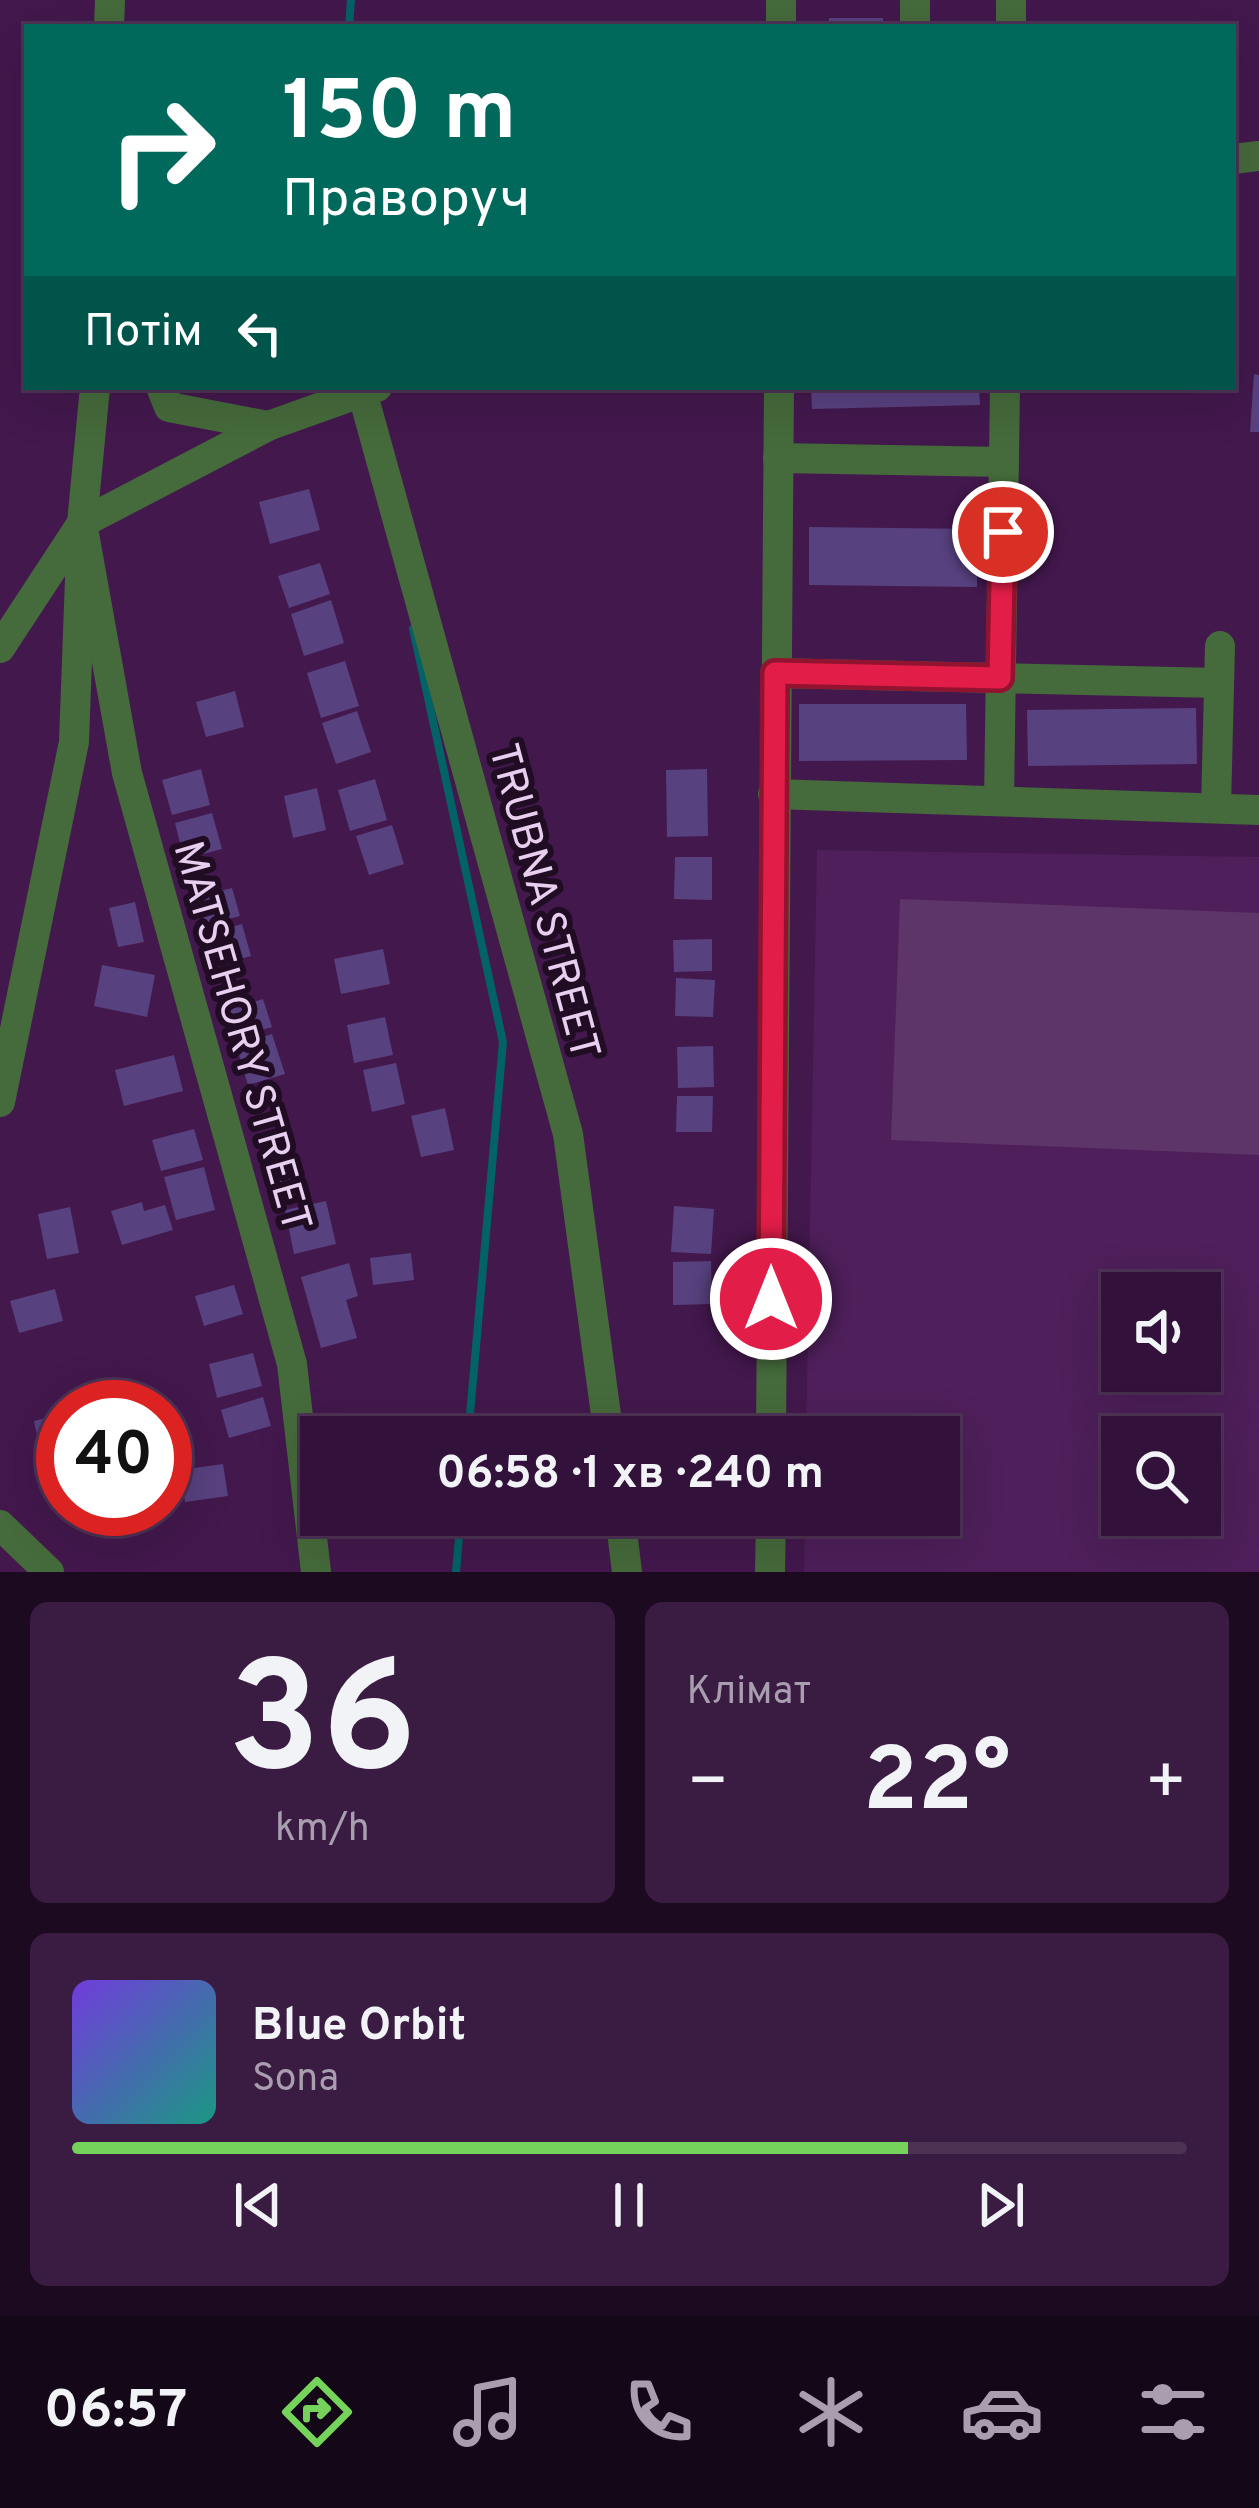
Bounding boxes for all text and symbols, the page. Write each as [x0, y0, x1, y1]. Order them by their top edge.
text: 150 m [282, 63, 517, 169]
icon: right [84, 72, 240, 228]
text: Праворуч [282, 167, 530, 236]
icon: left [227, 300, 293, 366]
text: Потім [84, 305, 203, 362]
pin [952, 481, 1054, 583]
icon: arrive [970, 499, 1036, 565]
street label: TRUBNA STREET [474, 738, 609, 1066]
street label: MATSEHORY STREET [159, 836, 321, 1239]
position arrow [708, 1236, 834, 1362]
map controls [1101, 1272, 1221, 1536]
button: sound [1101, 1272, 1221, 1392]
speed limit sign: 40 [36, 1380, 192, 1536]
button: search [1101, 1416, 1221, 1536]
text: 06:58 · 1 хв · 240 m [436, 1447, 824, 1504]
text: 36 [228, 1629, 417, 1827]
text: Клімат [687, 1669, 811, 1718]
text: 22° [863, 1729, 1011, 1842]
text: − [687, 1744, 729, 1827]
text: + [1144, 1744, 1187, 1827]
text: km/h [275, 1806, 370, 1855]
text: Blue Orbit [252, 1999, 466, 2056]
text: Sona [252, 2056, 339, 2105]
icon: previous [225, 2172, 291, 2238]
icon: pause [596, 2172, 662, 2238]
icon: next [968, 2172, 1034, 2238]
icon: directions [275, 2370, 359, 2454]
icon: music [446, 2370, 530, 2454]
icon: phone [617, 2370, 701, 2454]
icon: climate [789, 2370, 873, 2454]
icon: car [960, 2370, 1044, 2454]
icon: filters [1131, 2370, 1215, 2454]
text: 06:57 [44, 2378, 187, 2447]

